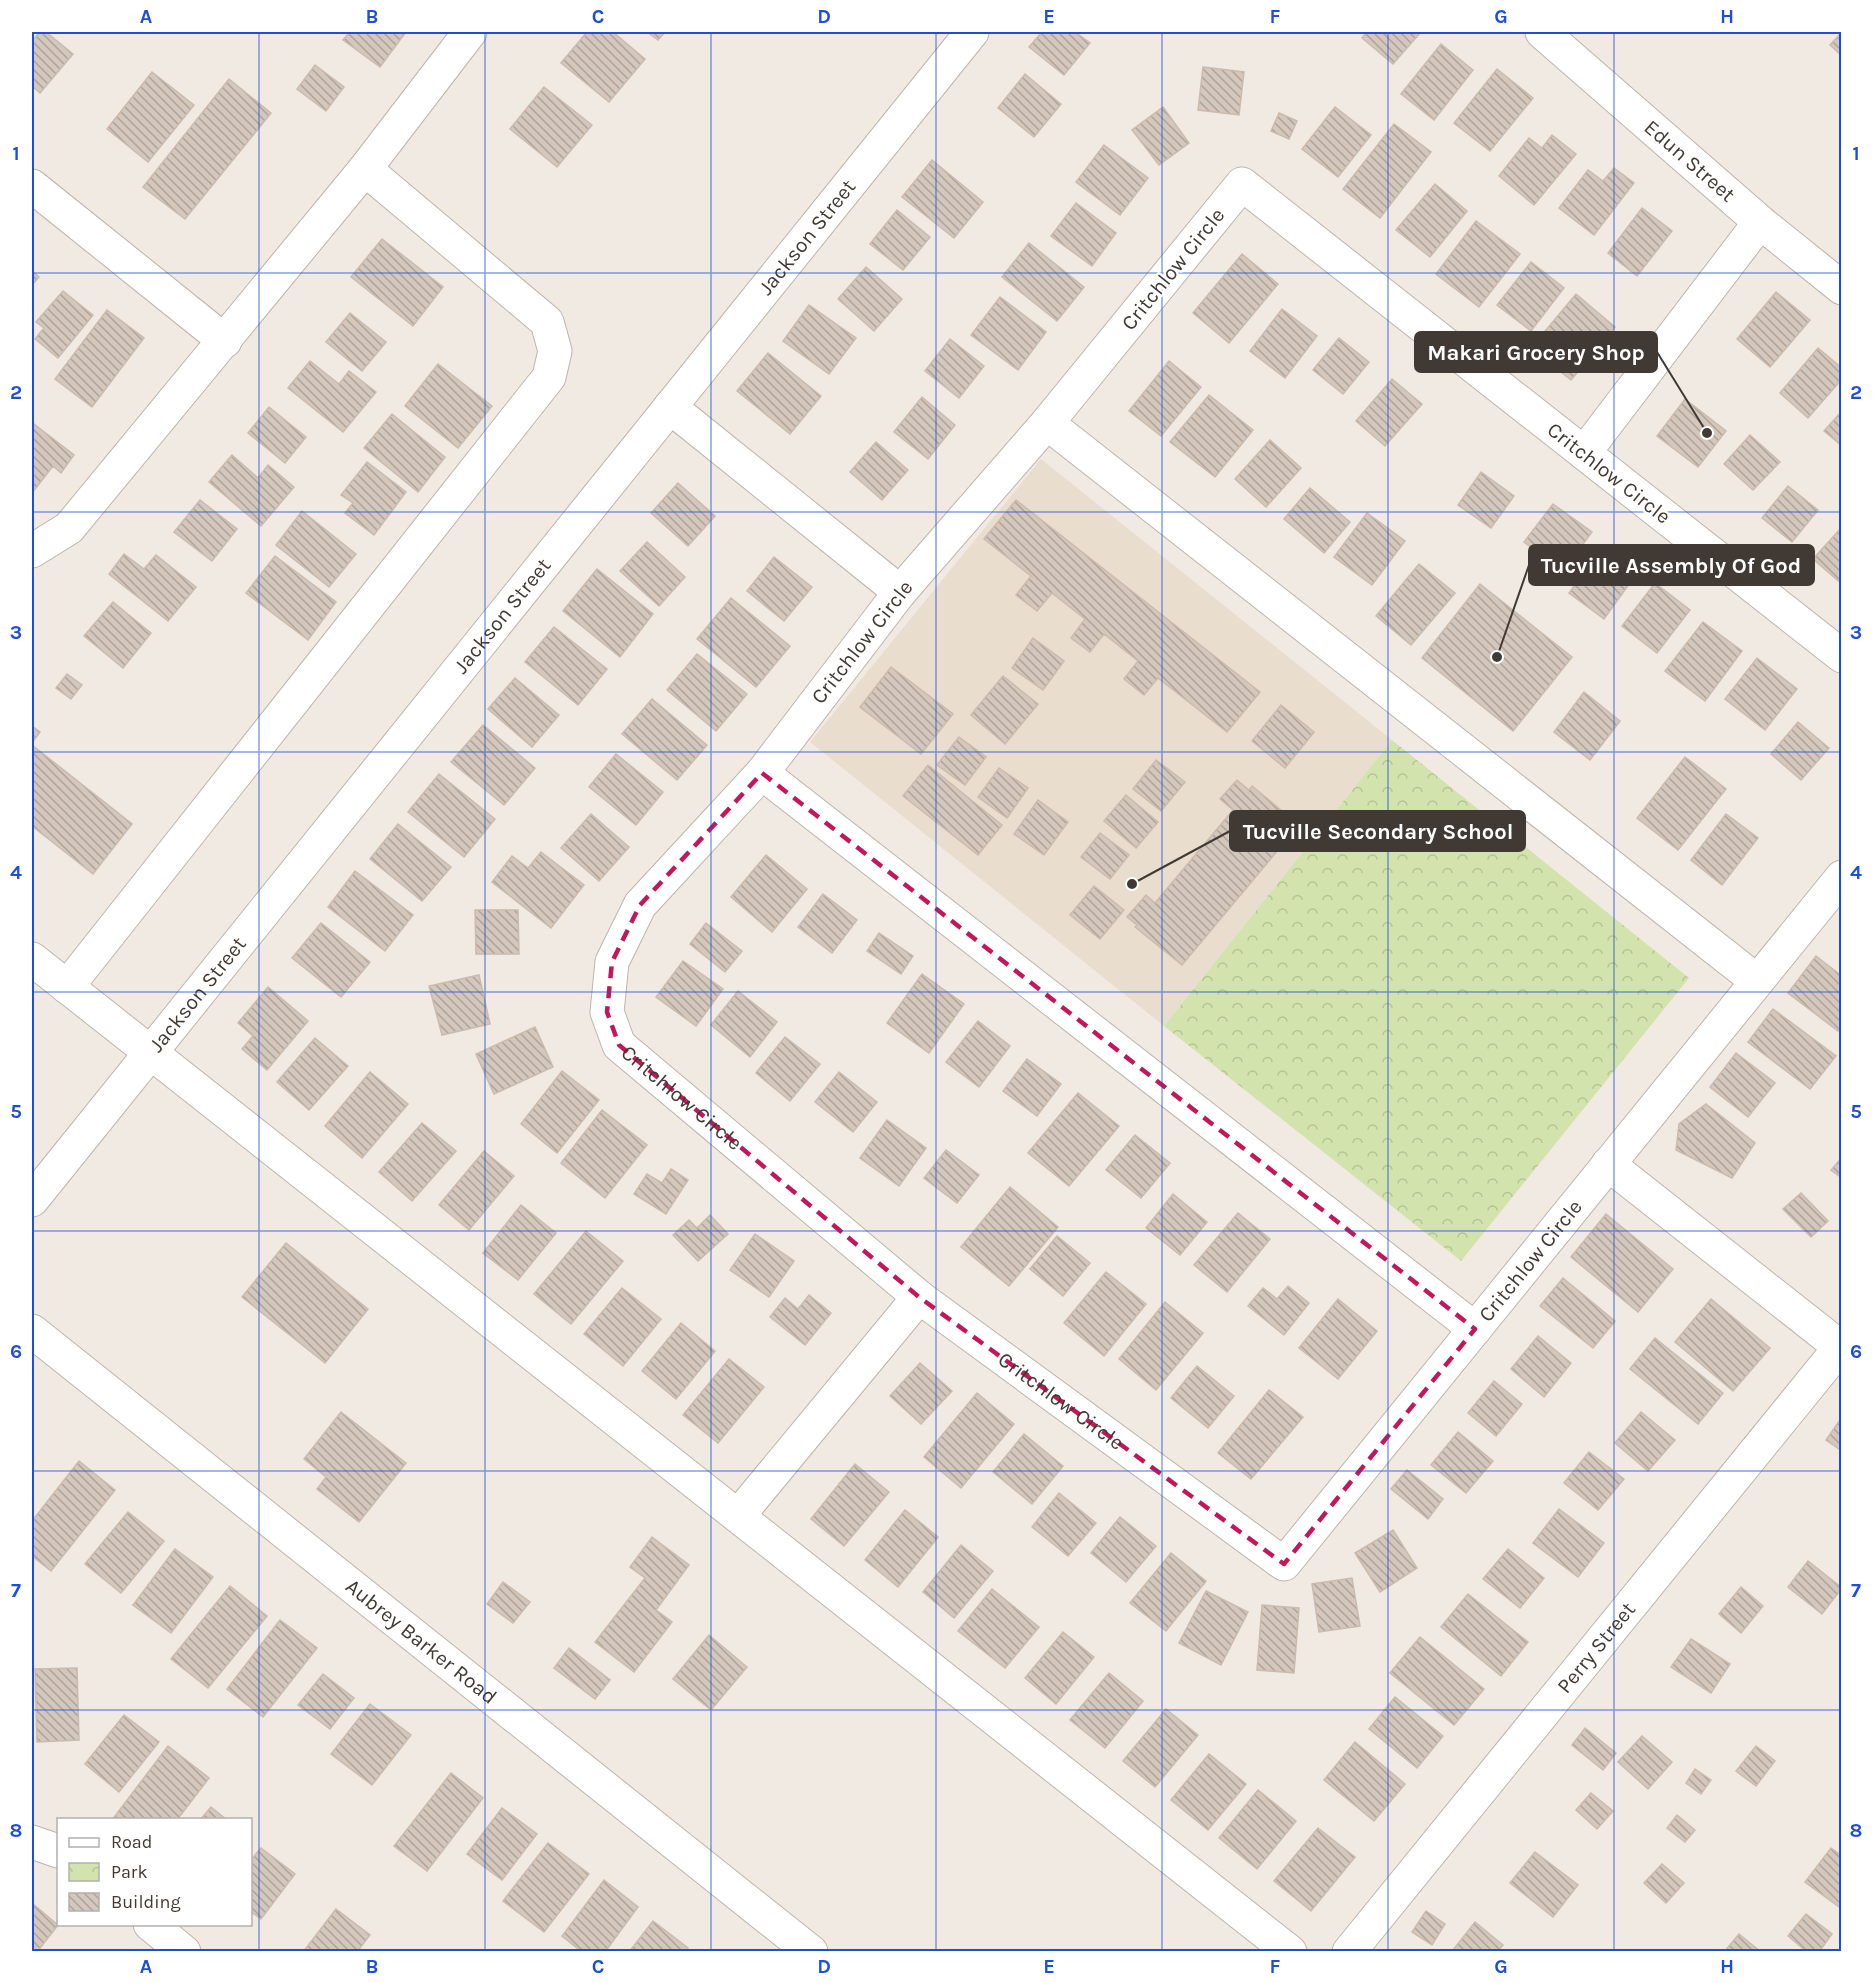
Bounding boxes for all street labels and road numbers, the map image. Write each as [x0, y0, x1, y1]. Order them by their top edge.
street label: Edun Street [1640, 115, 1740, 207]
street label: Jackson Street [753, 175, 860, 299]
street label: Critchlow Circle [1116, 203, 1230, 335]
street label: Critchlow Circle [1543, 417, 1675, 529]
street label: Jackson Street [449, 553, 556, 678]
street label: Critchlow Circle [806, 576, 918, 708]
street label: Jackson Street [144, 932, 251, 1057]
street label: Critchlow Circle [617, 1040, 747, 1155]
street label: Critchlow Circle [1474, 1195, 1587, 1326]
street label: Critchlow Circle [994, 1347, 1129, 1455]
street label: Aubrey Barker Road [341, 1574, 502, 1709]
street label: Perry Street [1552, 1597, 1640, 1698]

